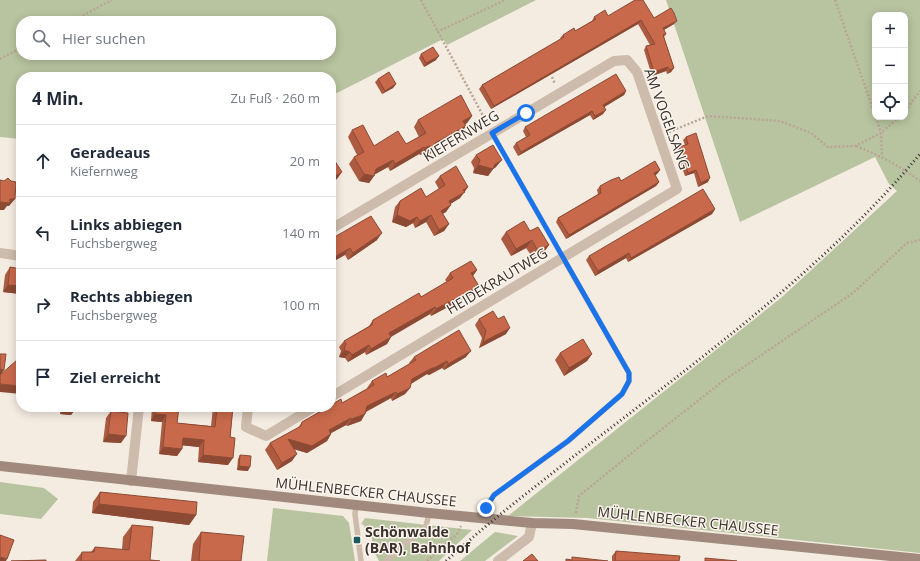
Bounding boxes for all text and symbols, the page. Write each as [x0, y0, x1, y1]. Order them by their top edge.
map controls [872, 12, 908, 120]
button: + [872, 12, 908, 48]
search box [16, 16, 336, 60]
icon: search [30, 27, 52, 49]
text: Hier suchen [62, 28, 146, 48]
button: − [872, 48, 908, 84]
street label: AM VOGELSANG [640, 65, 695, 172]
button: locate [872, 84, 908, 120]
text: 4 Min. [32, 87, 83, 110]
text: Zu Fuß · 260 m [231, 89, 320, 107]
route start [517, 104, 535, 122]
street label: KIEFERNWEG [419, 105, 502, 166]
text: Geradeaus [70, 142, 150, 162]
icon: ahead [32, 150, 54, 172]
text: 20 m [290, 152, 320, 170]
text: Kiefernweg [70, 162, 138, 180]
text: Links abbiegen [70, 214, 182, 234]
icon: left [32, 222, 54, 244]
text: 140 m [282, 224, 320, 242]
text: Fuchsbergweg [70, 234, 157, 252]
street label: HEIDEKRAUTWEG [443, 243, 551, 318]
text: Rechts abbiegen [70, 286, 193, 306]
icon: right [32, 294, 54, 316]
text: 100 m [282, 296, 320, 314]
text: Fuchsbergweg [70, 306, 157, 324]
icon: arrive [32, 366, 54, 388]
text: Ziel erreicht [70, 367, 161, 387]
street label: MÜHLENBECKER CHAUSSEE [274, 473, 458, 510]
route end [477, 499, 495, 517]
street label: MÜHLENBECKER CHAUSSEE [596, 502, 780, 539]
place label: Schönwalde (BAR), Bahnhof [365, 522, 472, 557]
marker: Schönwalde (BAR), Bahnhof [352, 535, 362, 545]

